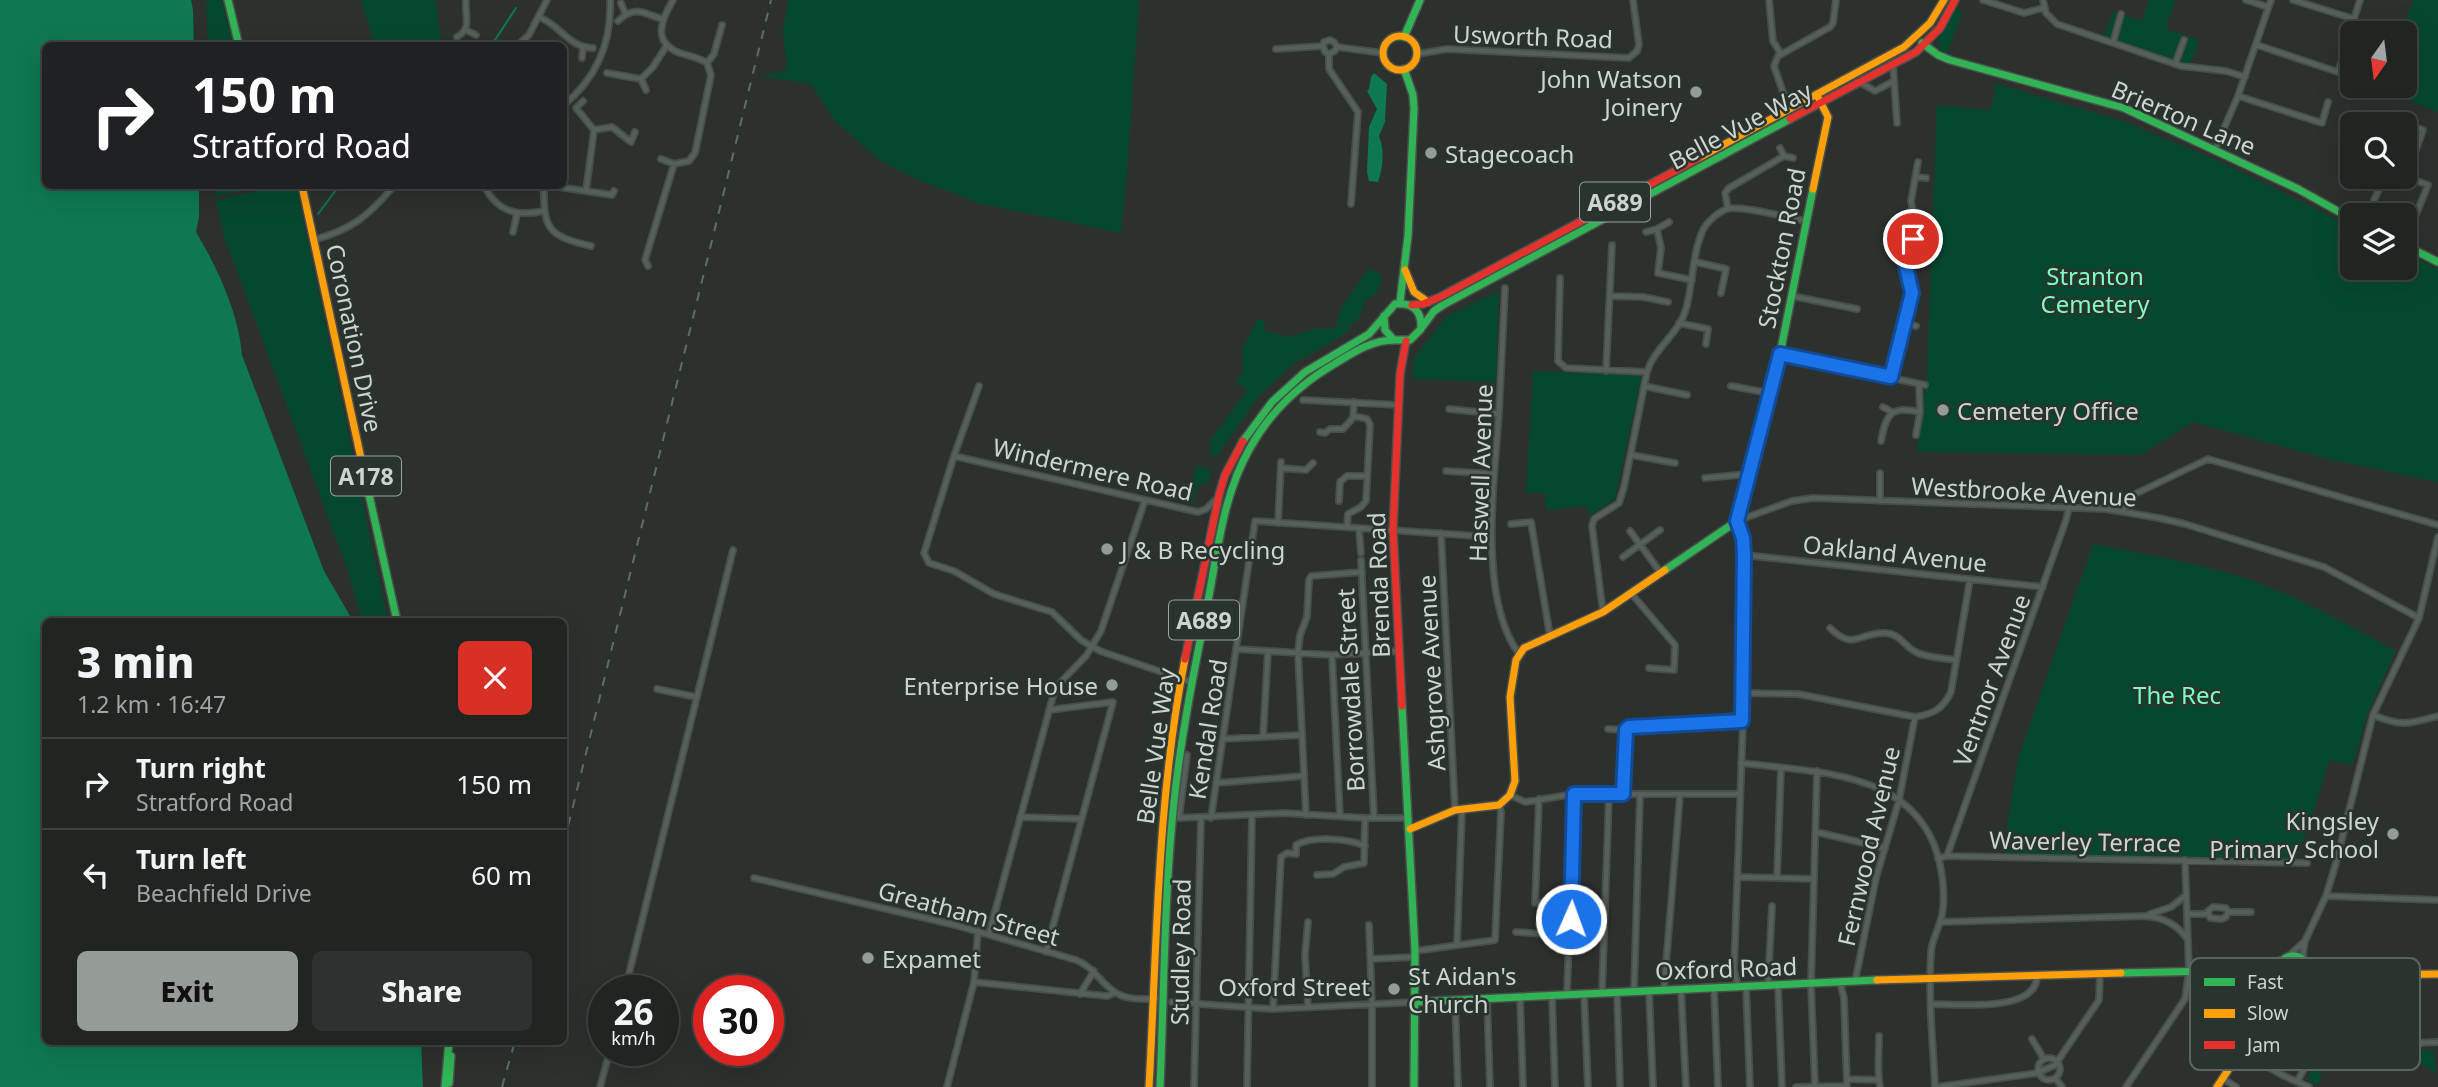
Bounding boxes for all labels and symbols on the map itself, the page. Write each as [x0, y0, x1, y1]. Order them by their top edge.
street label: Usworth Road [1453, 17, 1613, 55]
north arrow [2340, 21, 2417, 98]
place label: John Watson Joinery [1538, 62, 1683, 123]
street label: Brierton Lane [2107, 72, 2261, 162]
street label: Belle Vue Way [1663, 73, 1818, 177]
marker: John Watson Joinery [1688, 84, 1704, 100]
place label: Stagecoach [1445, 137, 1574, 170]
marker: Stagecoach [1423, 145, 1439, 161]
street label: Stockton Road [1749, 165, 1813, 331]
road number: A689 [1580, 182, 1650, 222]
pin [1883, 209, 1943, 269]
street label: Coronation Drive [319, 241, 391, 435]
park label: Stranton Cemetery [2040, 259, 2150, 320]
street label: Haswell Avenue [1460, 383, 1500, 563]
place label: Cemetery Office [1957, 394, 2139, 427]
marker: Cemetery Office [1935, 402, 1951, 418]
street label: Windermere Road [990, 430, 1196, 508]
road number: A178 [331, 456, 401, 496]
street label: Westbrooke Avenue [1910, 469, 2138, 513]
street label: Brenda Road [1359, 512, 1397, 658]
street label: Oakland Avenue [1801, 527, 1989, 579]
place label: J & B Recycling [1119, 533, 1285, 566]
marker: J & B Recycling [1099, 541, 1115, 557]
street label: Ashgrove Avenue [1409, 574, 1453, 772]
street label: Borrowdale Street [1328, 587, 1372, 793]
street label: Ventnor Avenue [1945, 589, 2037, 771]
road number: A689 [1169, 600, 1239, 640]
street label: Kendal Road [1180, 657, 1234, 801]
street label: Belle Vue Way [1128, 665, 1182, 826]
place label: Enterprise House [903, 669, 1098, 702]
marker: Enterprise House [1104, 677, 1120, 693]
park label: The Rec [2133, 678, 2221, 711]
street label: Fernwood Avenue [1829, 743, 1907, 949]
place label: Kingsley Primary School [2209, 804, 2380, 865]
street label: Waverley Terrace [1989, 823, 2181, 859]
marker: Kingsley Primary School [2385, 826, 2401, 842]
street label: Greatham Street [875, 873, 1064, 953]
street label: Studley Road [1162, 878, 1198, 1026]
position arrow [1534, 882, 1608, 956]
place label: Expamet [882, 942, 981, 975]
street label: Oxford Road [1654, 949, 1798, 987]
marker: Expamet [860, 950, 876, 966]
legend [2190, 958, 2420, 1070]
place label: St Aidan's Church [1408, 959, 1517, 1020]
text: Fast [2247, 969, 2284, 995]
street label: Oxford Street [1218, 970, 1370, 1003]
speed limit sign: 30 [693, 975, 784, 1066]
marker: St Aidan's Church [1386, 981, 1402, 997]
text: Slow [2247, 1000, 2288, 1026]
text: Jam [2245, 1032, 2281, 1058]

